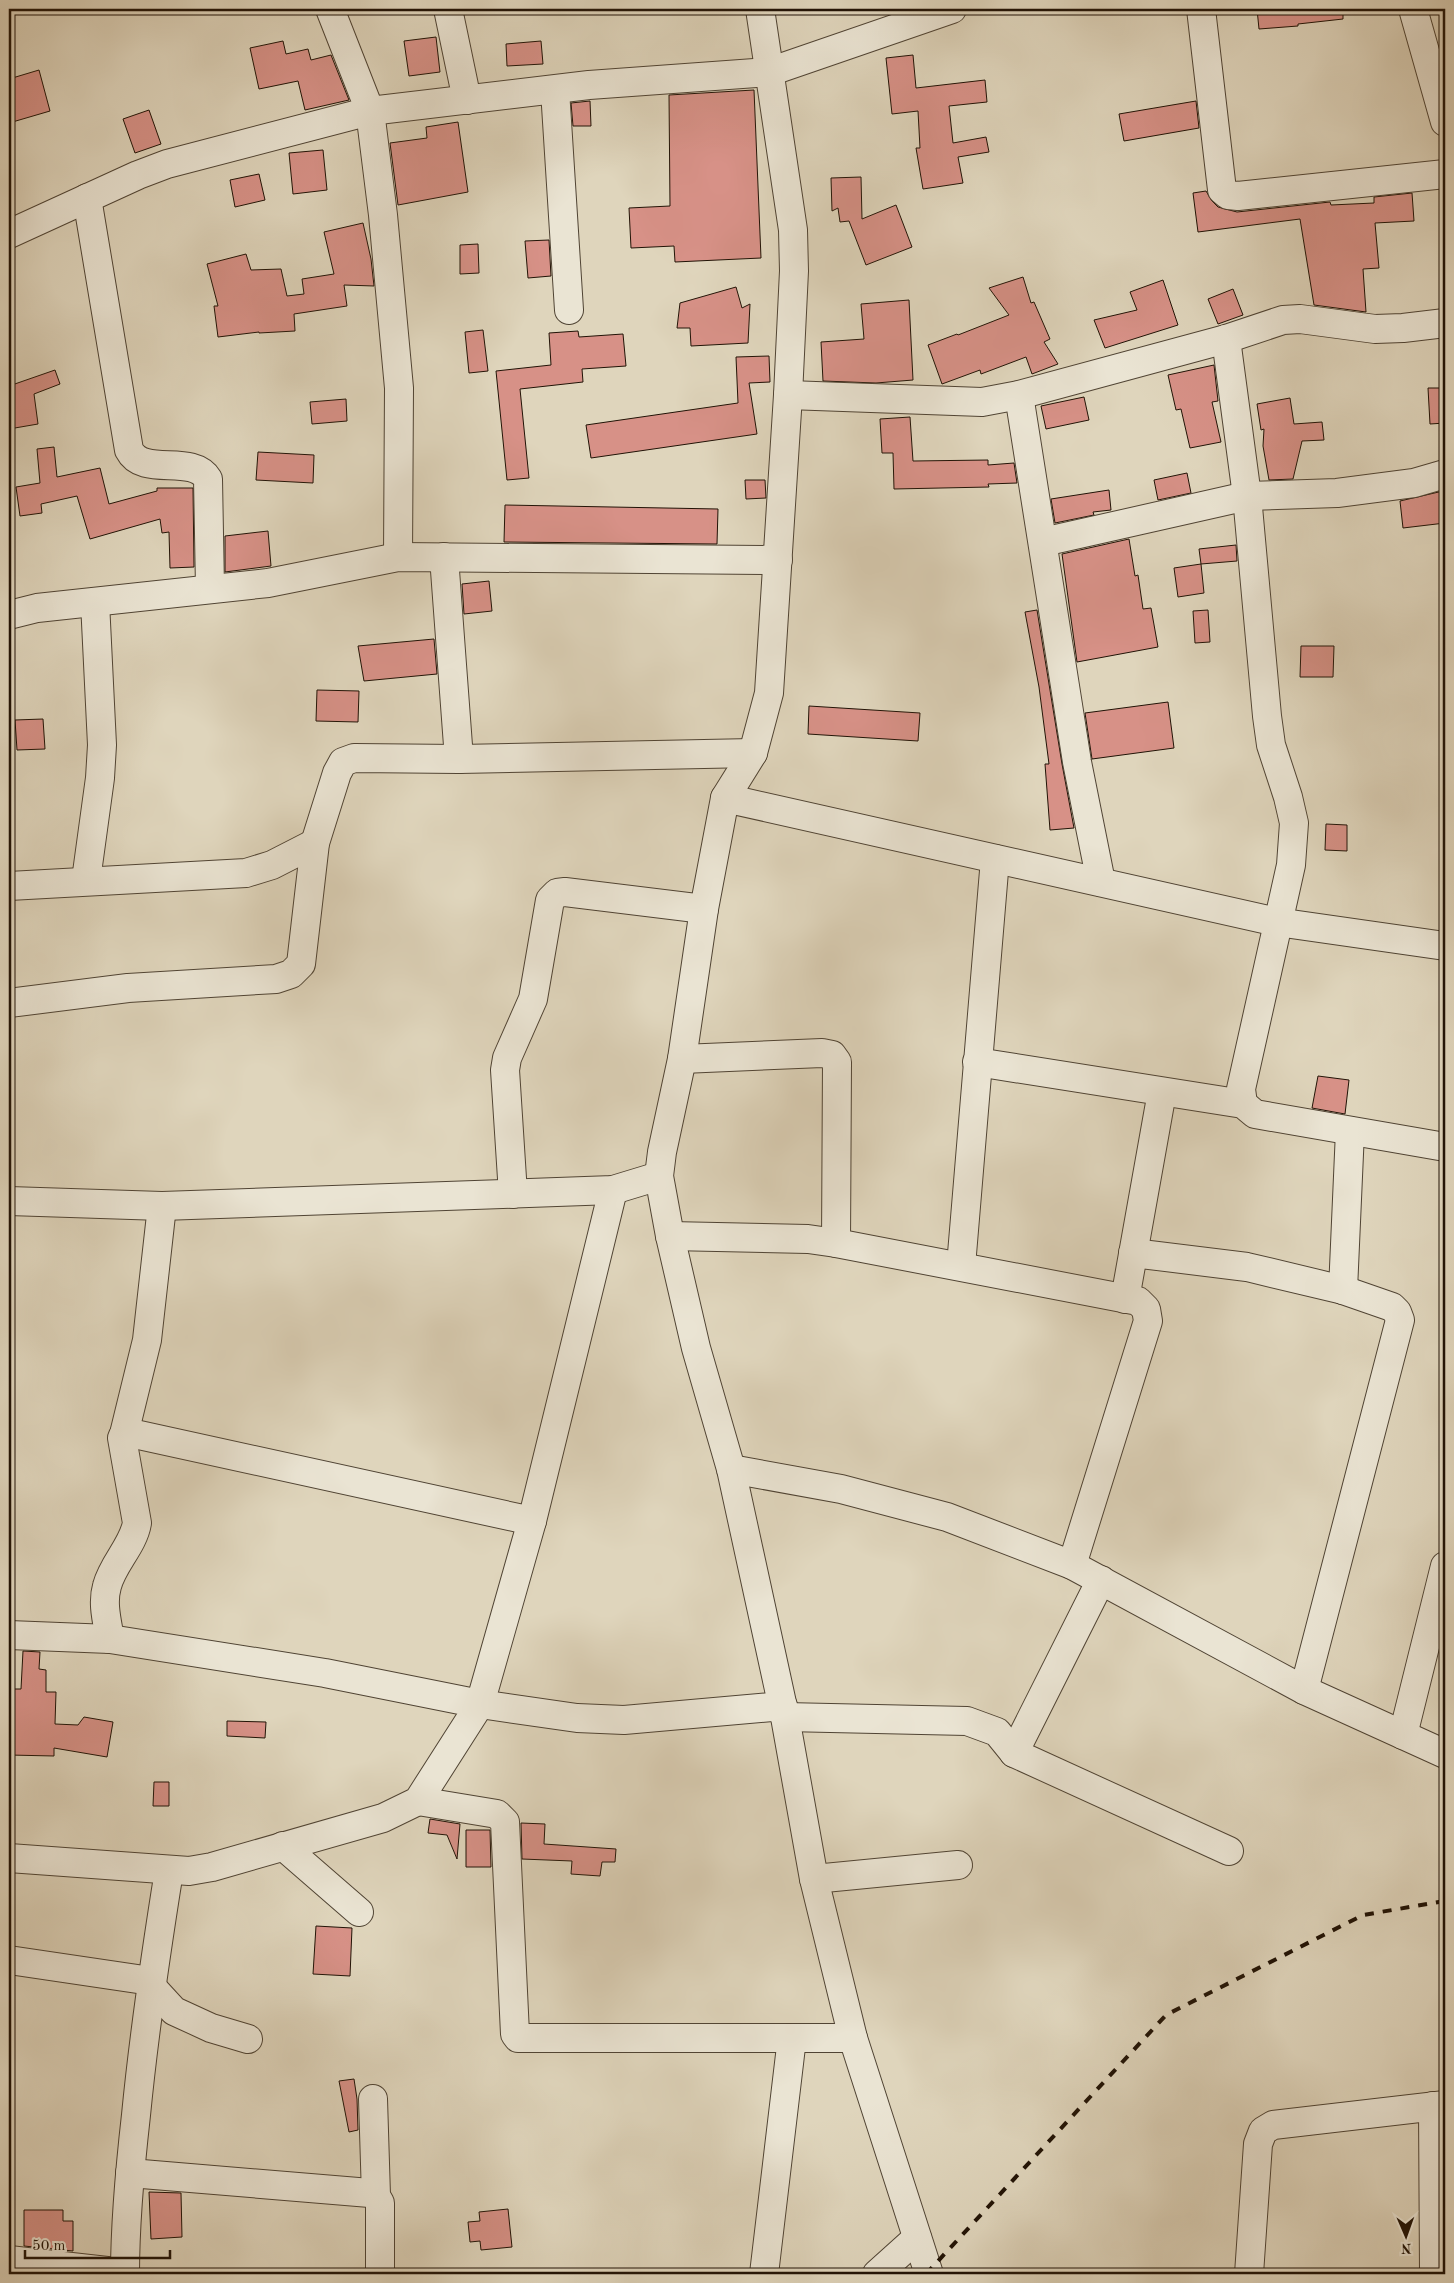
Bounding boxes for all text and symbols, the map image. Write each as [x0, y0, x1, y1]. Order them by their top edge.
north arrow [1382, 2210, 1432, 2260]
scale bar [25, 2228, 170, 2260]
text: 50 m [32, 2239, 66, 2254]
text: N [1401, 2241, 1412, 2255]

